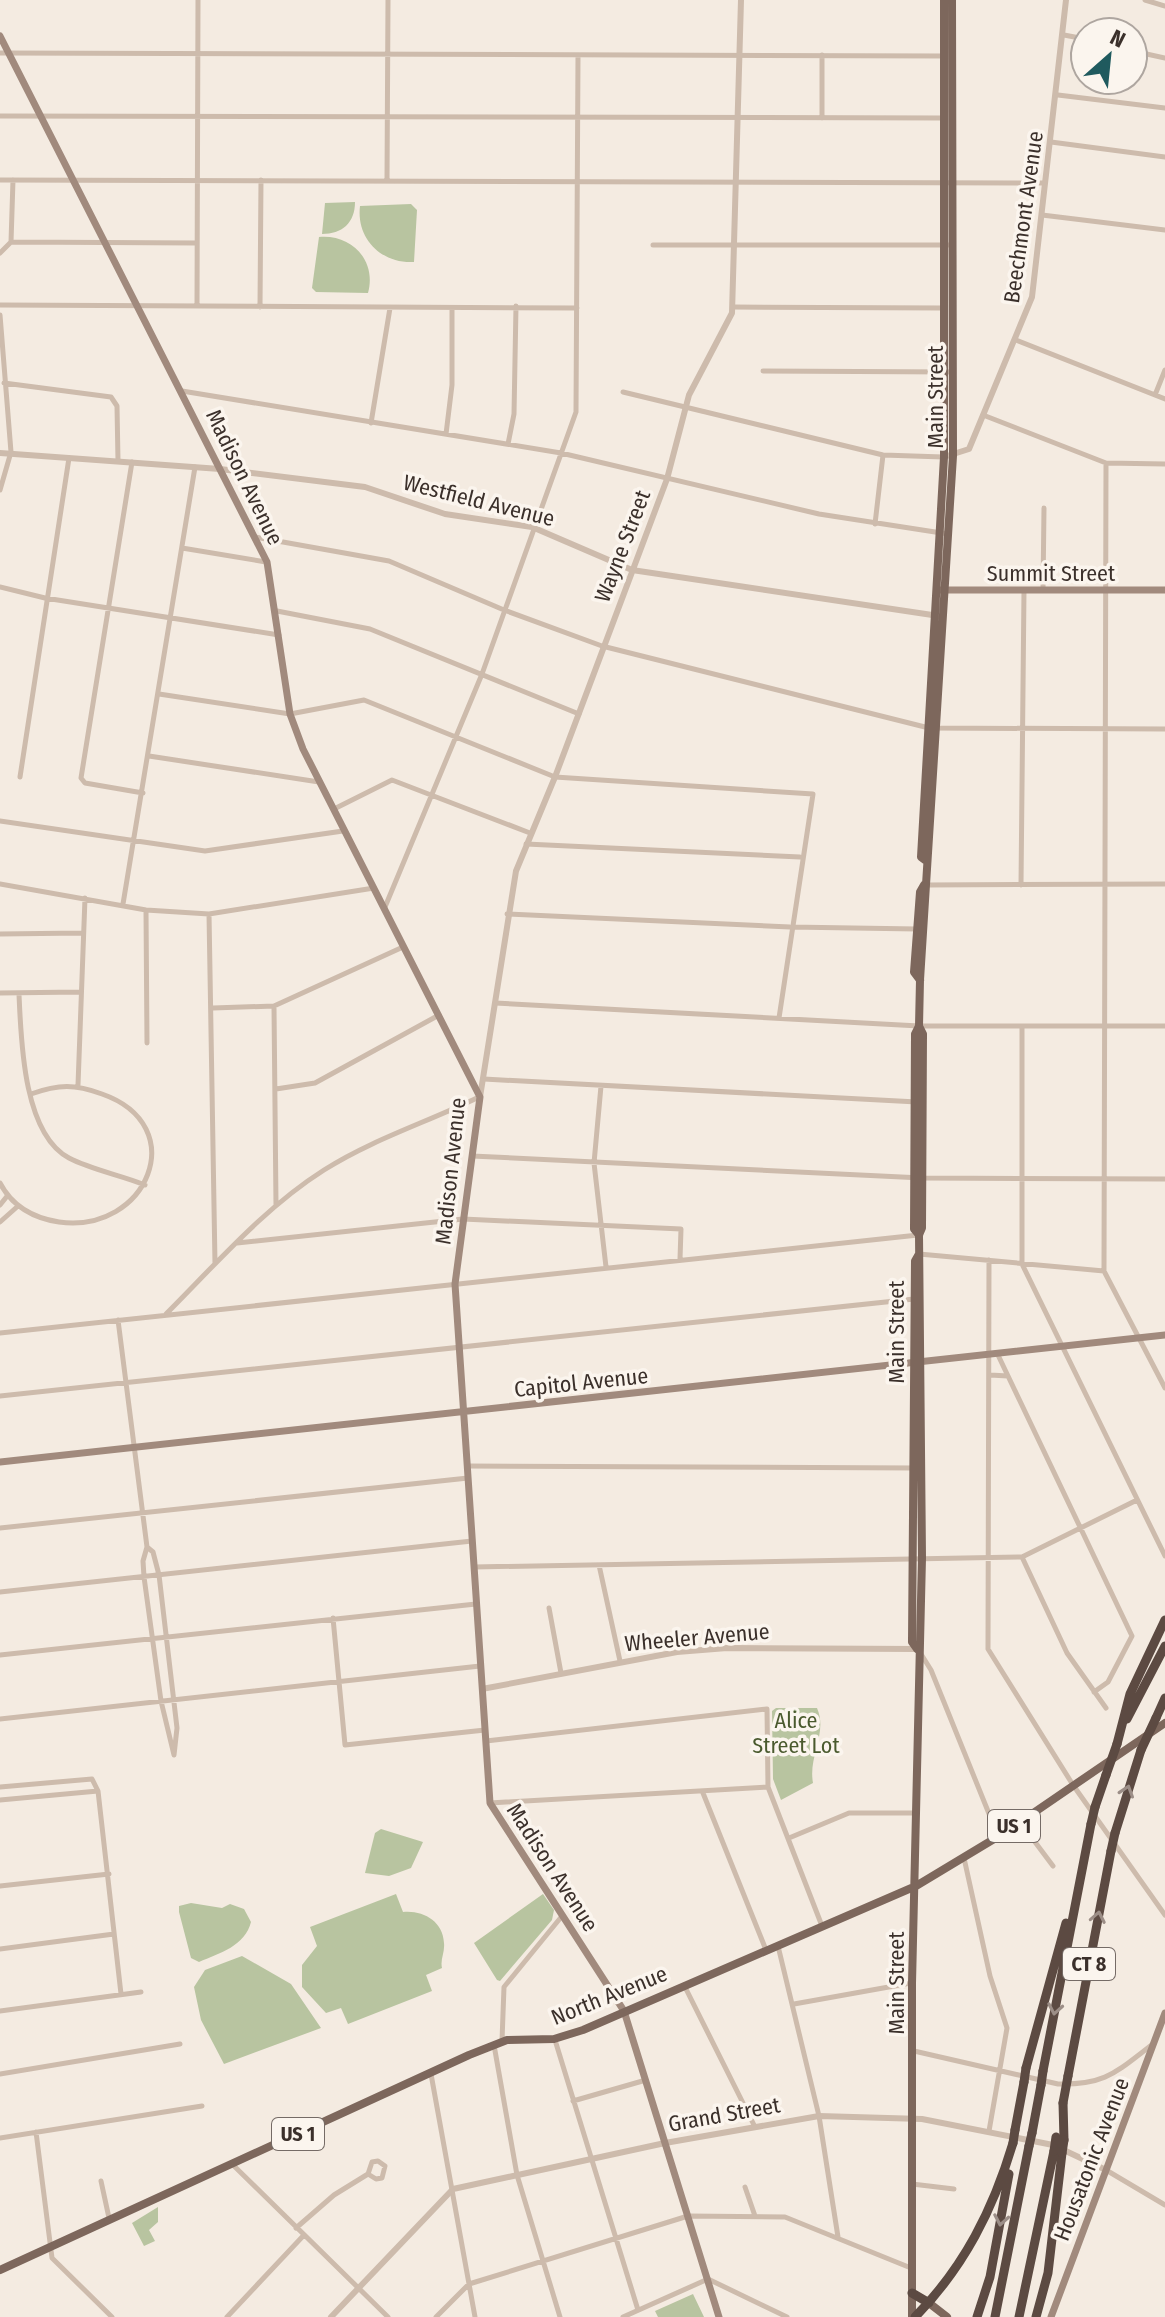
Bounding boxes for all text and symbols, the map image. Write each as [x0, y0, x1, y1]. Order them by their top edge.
north arrow [1069, 16, 1149, 96]
text: N [1106, 24, 1130, 54]
street label: Beechmont Avenue [998, 129, 1049, 305]
street label: Main Street [922, 345, 949, 448]
street label: Madison Avenue [200, 405, 289, 549]
street label: Westfield Avenue [400, 469, 557, 532]
street label: Wayne Street [589, 486, 656, 606]
street label: Summit Street [987, 560, 1116, 587]
street label: Madison Avenue [429, 1096, 472, 1246]
street label: Main Street [883, 1280, 910, 1383]
street label: Capitol Avenue [513, 1362, 649, 1403]
street label: Wheeler Avenue [623, 1618, 771, 1657]
park label: Alice Street Lot [752, 1707, 840, 1759]
one-way arrow [1117, 1785, 1133, 1799]
street label: Madison Avenue [501, 1798, 604, 1937]
road number: US 1 [988, 1810, 1040, 1842]
one-way arrow [1089, 1910, 1106, 1924]
street label: Main Street [883, 1931, 910, 2034]
road number: CT 8 [1063, 1948, 1115, 1980]
street label: North Avenue [547, 1960, 671, 2031]
one-way arrow [1047, 2002, 1064, 2016]
street label: Housatonic Avenue [1048, 2074, 1135, 2245]
street label: Grand Street [666, 2091, 783, 2138]
road number: US 1 [272, 2118, 324, 2150]
one-way arrow [993, 2213, 1010, 2227]

